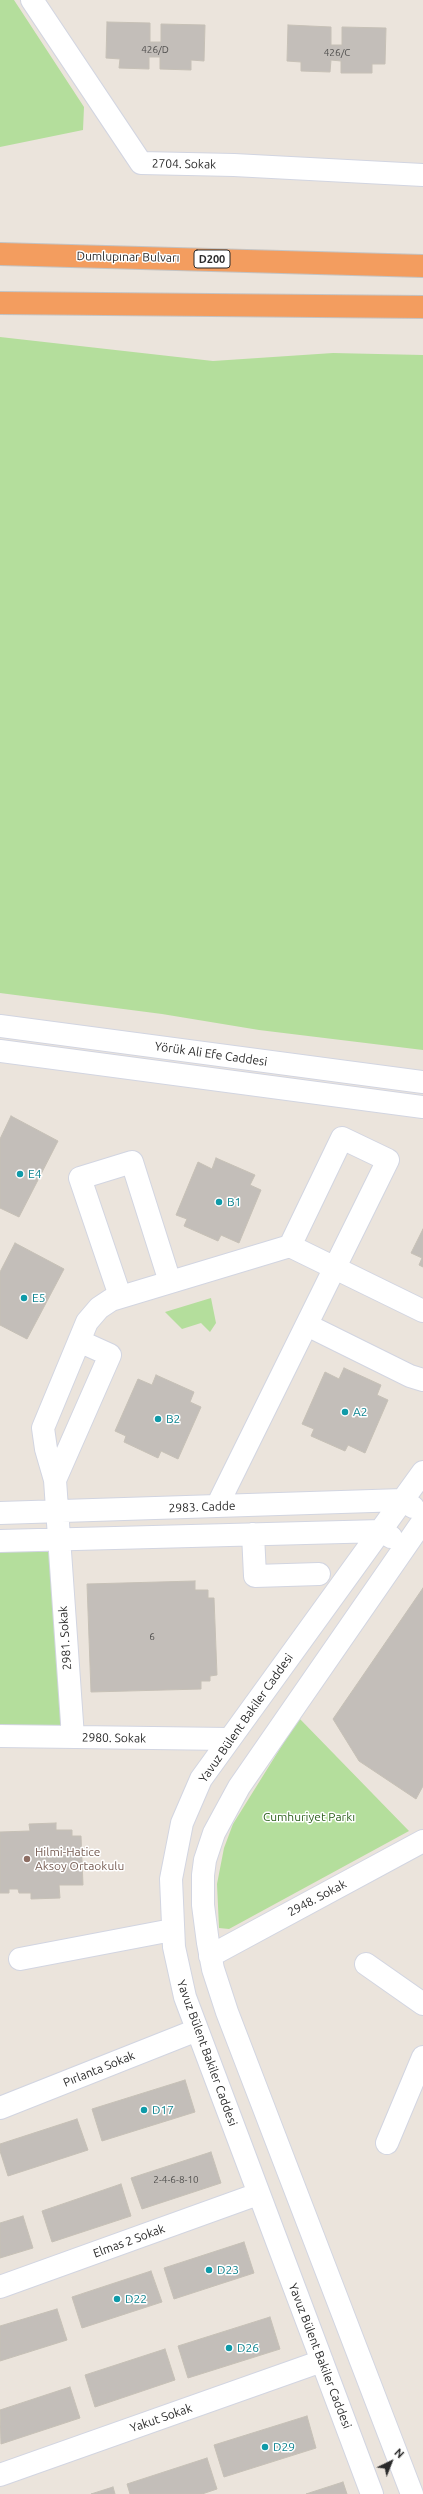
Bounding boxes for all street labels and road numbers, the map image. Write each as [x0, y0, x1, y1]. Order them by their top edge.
street label: 2704. Sokak [152, 156, 216, 172]
street label: Dumlupınar Bulvarı [76, 249, 180, 265]
road number: D200 [194, 250, 230, 268]
street label: Yörük Ali Efe Caddesi [154, 1039, 268, 1069]
street label: 2983. Cadde [168, 1499, 236, 1515]
street label: 2981. Sokak [56, 1605, 74, 1671]
street label: Yavuz Bülent Bakiler Caddesi [196, 1651, 296, 1785]
street label: 2980. Sokak [82, 1730, 146, 1746]
street label: 2948. Sokak [285, 1877, 349, 1919]
street label: Yavuz Bülent Bakiler Caddesi [174, 1978, 240, 2128]
street label: Pırlanta Sokak [61, 2048, 137, 2090]
street label: Elmas 2 Sokak [91, 2221, 167, 2261]
street label: Yavuz Bülent Bakiler Caddesi [286, 2281, 354, 2431]
street label: Yakut Sokak [128, 2401, 194, 2435]

